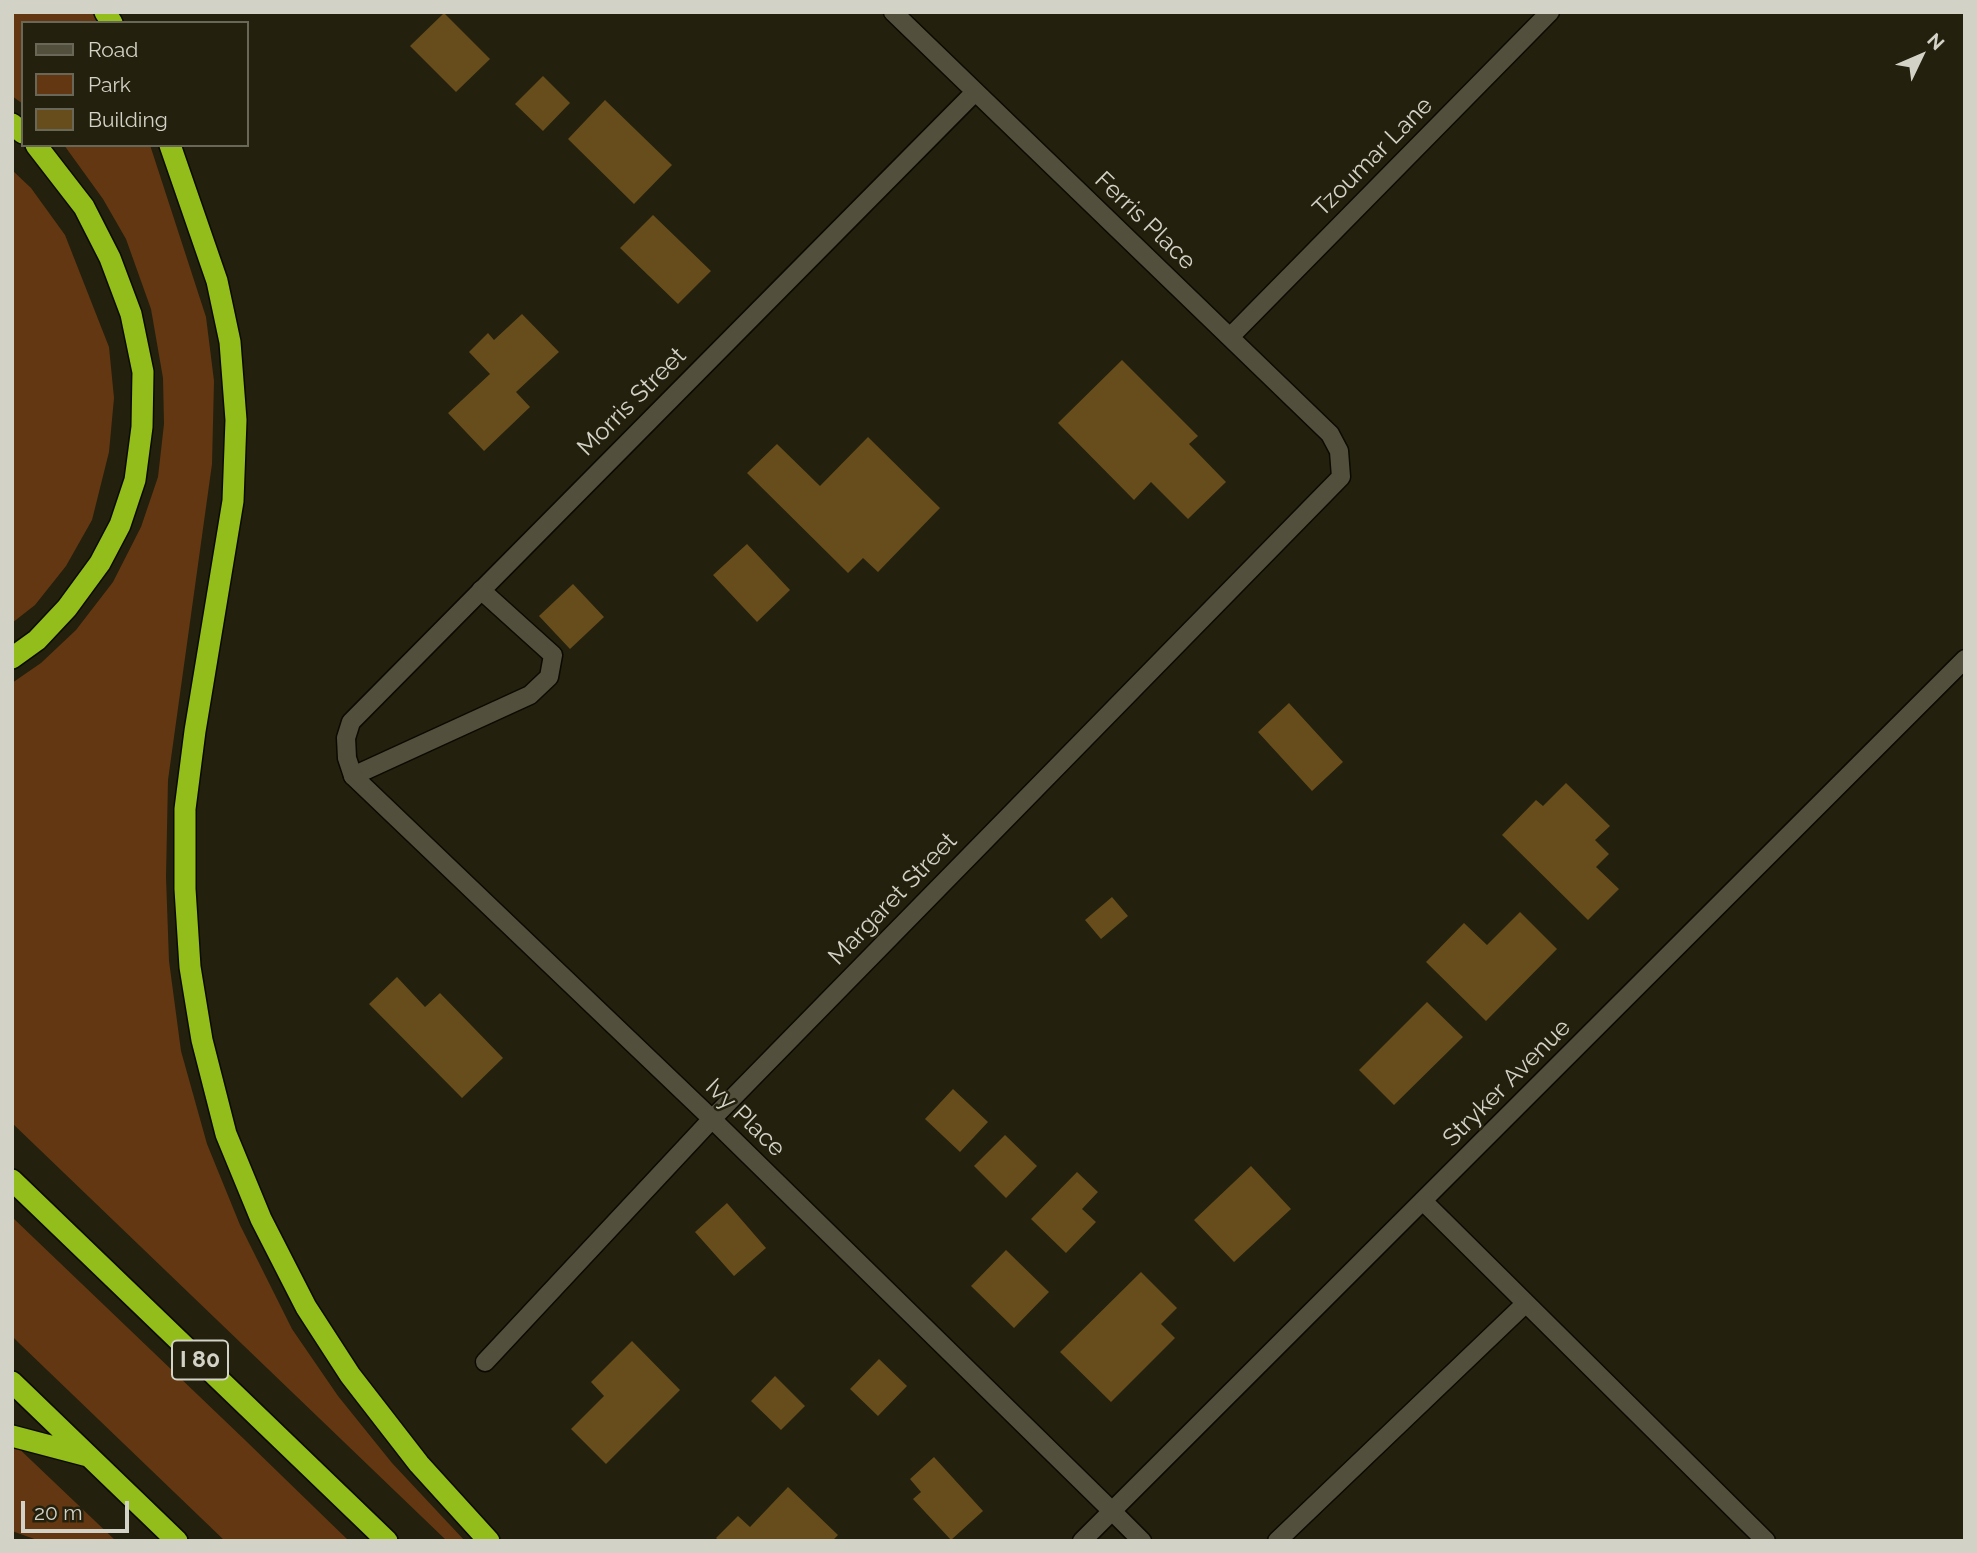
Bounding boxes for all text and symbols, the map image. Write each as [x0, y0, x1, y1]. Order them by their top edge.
legend [21, 21, 248, 147]
north arrow [1886, 21, 1956, 91]
text: N [1923, 29, 1949, 54]
text: Road [88, 37, 138, 62]
text: Park [88, 72, 131, 97]
street label: Tzoumar Lane [1307, 91, 1439, 223]
text: Building [88, 107, 168, 132]
street label: Ferris Place [1089, 166, 1201, 276]
street label: Morris Street [572, 342, 692, 462]
street label: Margaret Street [823, 827, 963, 971]
street label: Stryker Avenue [1437, 1013, 1577, 1153]
street label: Ivy Place [699, 1073, 791, 1163]
road number: I 80 [172, 1340, 228, 1380]
scale bar [24, 1486, 133, 1530]
text: 20 m [34, 1500, 82, 1525]

